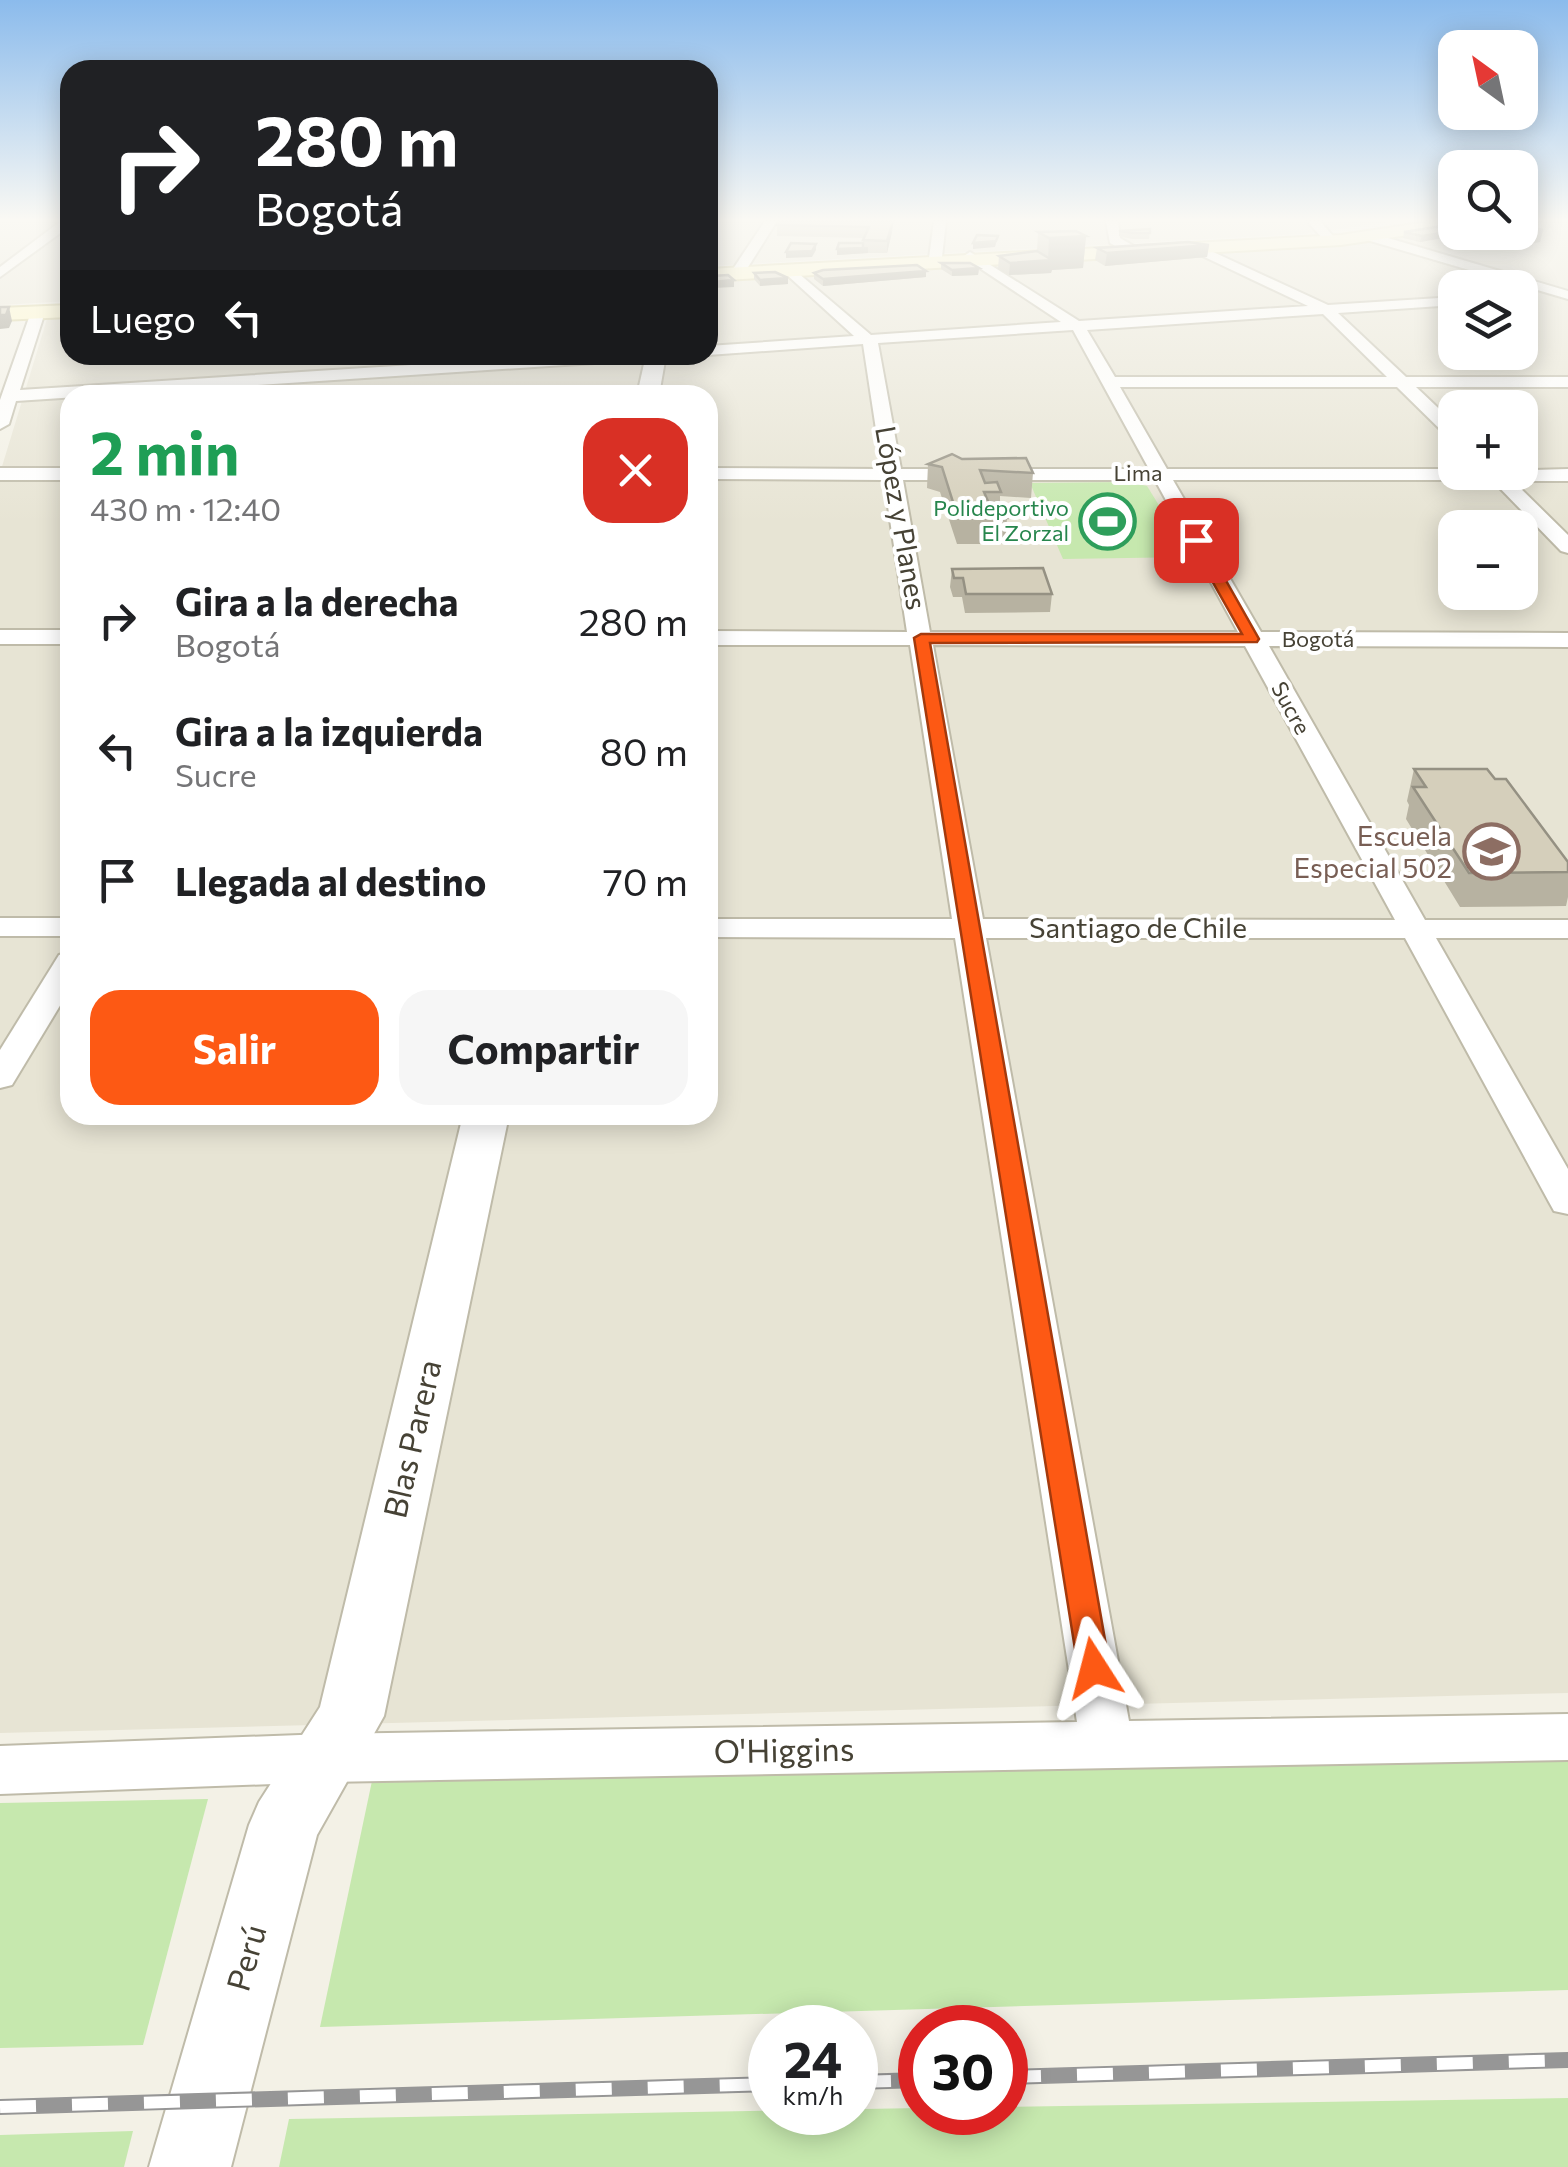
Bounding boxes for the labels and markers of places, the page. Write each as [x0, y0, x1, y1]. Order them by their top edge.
sports icon: Polideportivo El Zorzal [1078, 491, 1138, 551]
place label: Polideportivo El Zorzal [933, 494, 1069, 546]
pin [1154, 498, 1239, 583]
place label: Escuela Especial 502 [1293, 818, 1452, 884]
school or university icon: Escuela Especial 502 [1461, 822, 1521, 882]

